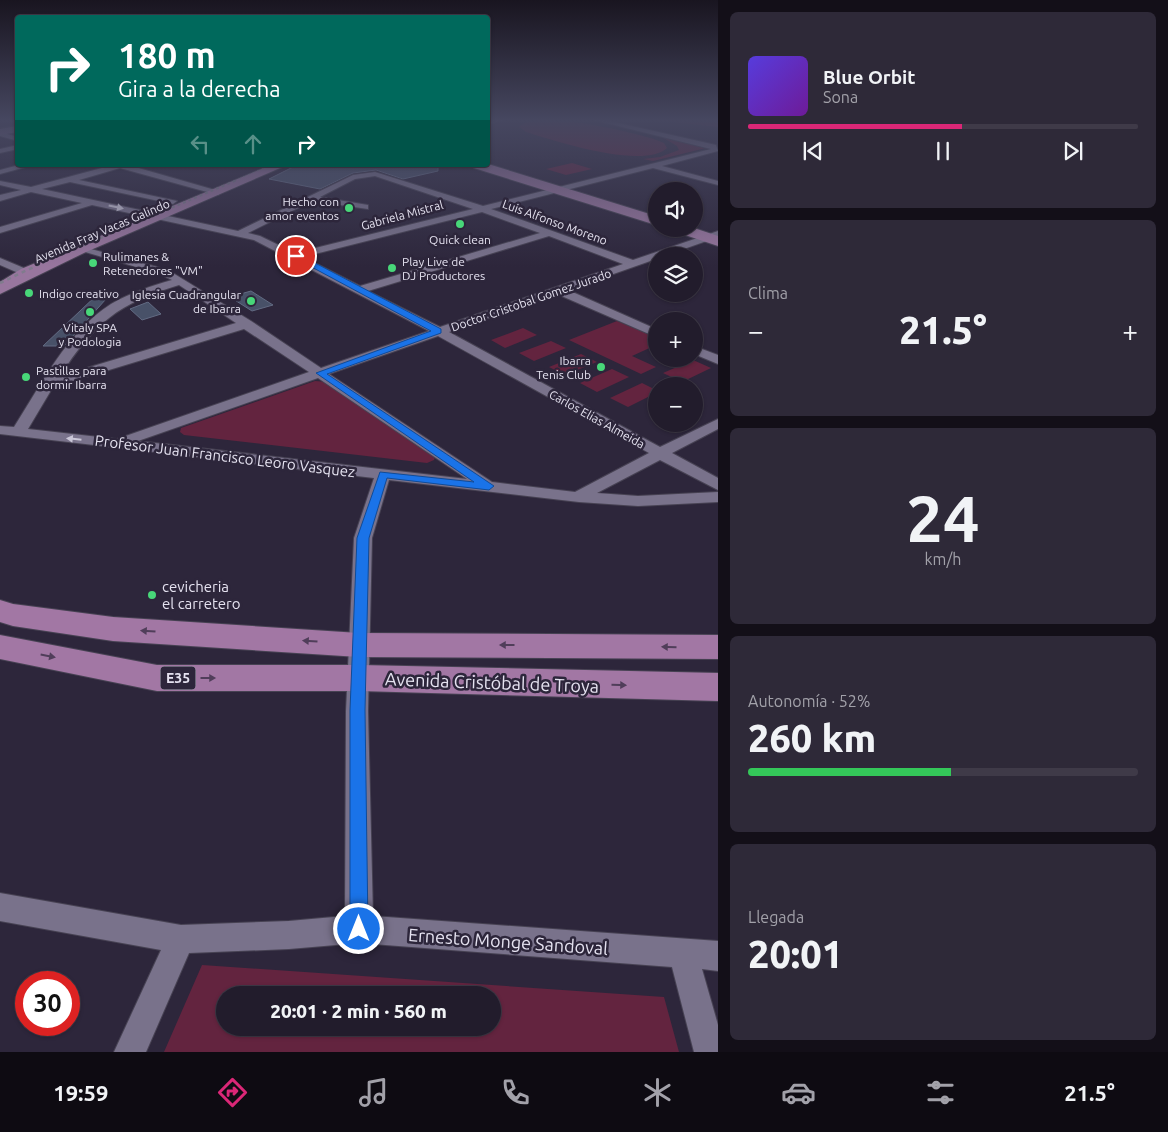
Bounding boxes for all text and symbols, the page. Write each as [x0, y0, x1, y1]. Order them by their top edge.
icon: right [35, 35, 100, 100]
text: 180 m [118, 35, 216, 75]
text: Blue Orbit [823, 66, 916, 88]
text: Gira a la derecha [118, 76, 281, 101]
text: Sona [823, 88, 858, 106]
icon: left [186, 130, 214, 158]
icon: ahead [239, 130, 267, 158]
icon: right [292, 130, 320, 158]
icon: previous [799, 137, 827, 165]
icon: pause [929, 137, 957, 165]
icon: next [1059, 137, 1087, 165]
map controls [648, 182, 703, 432]
button: sound [648, 182, 703, 237]
place label: Hecho con amor eventos [265, 195, 339, 222]
street label: Avenida Fray Vacas Galindo [33, 197, 171, 265]
street label: Luis Alfonso Moreno [501, 197, 609, 247]
street label: Gabriela Mistral [360, 198, 444, 232]
marker: Hecho con amor eventos [343, 202, 355, 214]
one-way arrow [109, 203, 125, 211]
marker: Quick clean [454, 218, 466, 230]
place label: Quick clean [429, 233, 491, 246]
pin [275, 235, 317, 277]
icon: arrive [282, 242, 310, 270]
button: layers [648, 247, 703, 302]
place label: Rulimanes & Retenedores "VM" [103, 250, 203, 277]
place label: Play Live de DJ Productores [402, 255, 485, 282]
marker: Rulimanes & Retenedores "VM" [87, 257, 99, 269]
marker: Play Live de DJ Productores [386, 262, 398, 274]
street label: Doctor Cristobal Gomez Jurado [449, 266, 613, 334]
text: Clima [748, 284, 788, 302]
marker: Indigo creativo [23, 287, 35, 299]
place label: Indigo creativo [39, 287, 119, 300]
place label: Iglesia Cuadrangular de Ibarra [132, 288, 241, 315]
marker: Iglesia Cuadrangular de Ibarra [245, 295, 257, 307]
marker: Vitaly SPA y Podologia [84, 306, 96, 318]
text: 21.5° [899, 309, 987, 351]
button: + [648, 312, 703, 367]
text: − [748, 315, 764, 346]
text: + [1122, 315, 1138, 346]
place label: Vitaly SPA y Podologia [59, 321, 121, 348]
place label: Ibarra Tenis Club [536, 354, 591, 381]
marker: Ibarra Tenis Club [595, 361, 607, 373]
place label: Pastillas para dormir Ibarra [36, 364, 107, 391]
marker: Pastillas para dormir Ibarra [20, 371, 32, 383]
button: − [648, 377, 703, 432]
street label: Carlos Elias Almeida [547, 387, 647, 451]
street label: Profesor Juan Francisco Leoro Vasquez [94, 432, 356, 480]
one-way arrow [66, 435, 82, 443]
text: 24 [906, 481, 980, 554]
text: km/h [925, 550, 961, 568]
place label: cevicheria el carretero [162, 578, 241, 612]
marker: cevicheria el carretero [146, 589, 158, 601]
one-way arrow [140, 627, 156, 635]
one-way arrow [302, 637, 318, 645]
one-way arrow [499, 641, 515, 649]
one-way arrow [661, 642, 677, 650]
one-way arrow [40, 652, 55, 660]
road number: E35 [160, 666, 196, 690]
street label: Avenida Cristóbal de Troya [385, 668, 599, 696]
one-way arrow [200, 674, 216, 682]
one-way arrow [611, 681, 627, 689]
text: Autonomía · 52% [748, 692, 870, 710]
text: 260 km [748, 717, 876, 759]
position arrow [332, 902, 384, 954]
text: Llegada [748, 908, 804, 926]
street label: Ernesto Monge Sandoval [407, 924, 609, 958]
text: 20:01 [748, 933, 843, 975]
speed limit sign: 30 [15, 971, 80, 1036]
text: 20:01 · 2 min · 560 m [270, 1000, 447, 1022]
icon: directions [215, 1075, 250, 1110]
icon: music [356, 1075, 391, 1110]
icon: phone [498, 1075, 533, 1110]
icon: climate [640, 1075, 675, 1110]
icon: car [781, 1075, 816, 1110]
icon: filters [923, 1075, 958, 1110]
text: 19:59 [53, 1080, 108, 1105]
text: 21.5° [1064, 1080, 1115, 1105]

